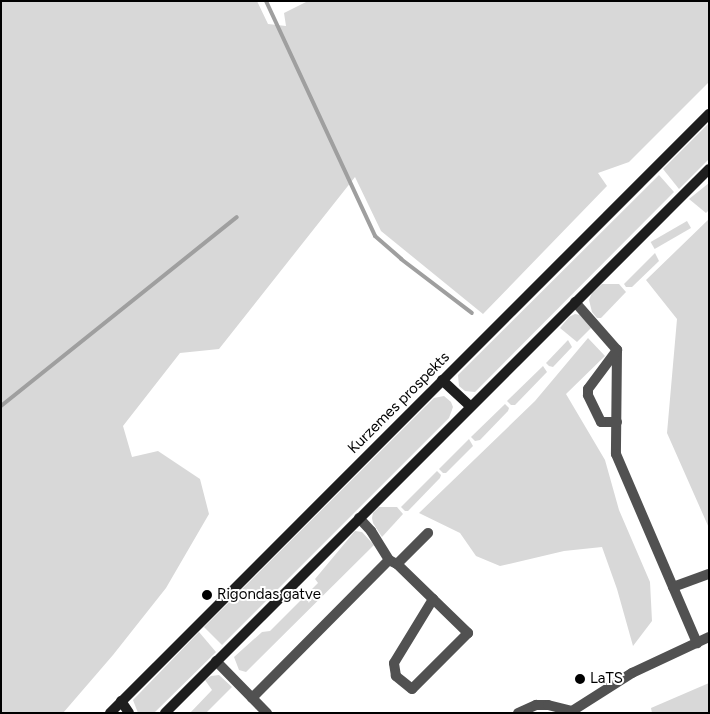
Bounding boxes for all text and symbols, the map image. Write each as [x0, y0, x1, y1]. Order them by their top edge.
street label: Kurzemes prospekts [344, 348, 454, 458]
place label: Rigondas gatve [217, 586, 321, 604]
marker: Rigondas gatve [201, 589, 213, 601]
place label: LaTS [590, 670, 623, 688]
marker: LaTS [574, 673, 586, 685]

